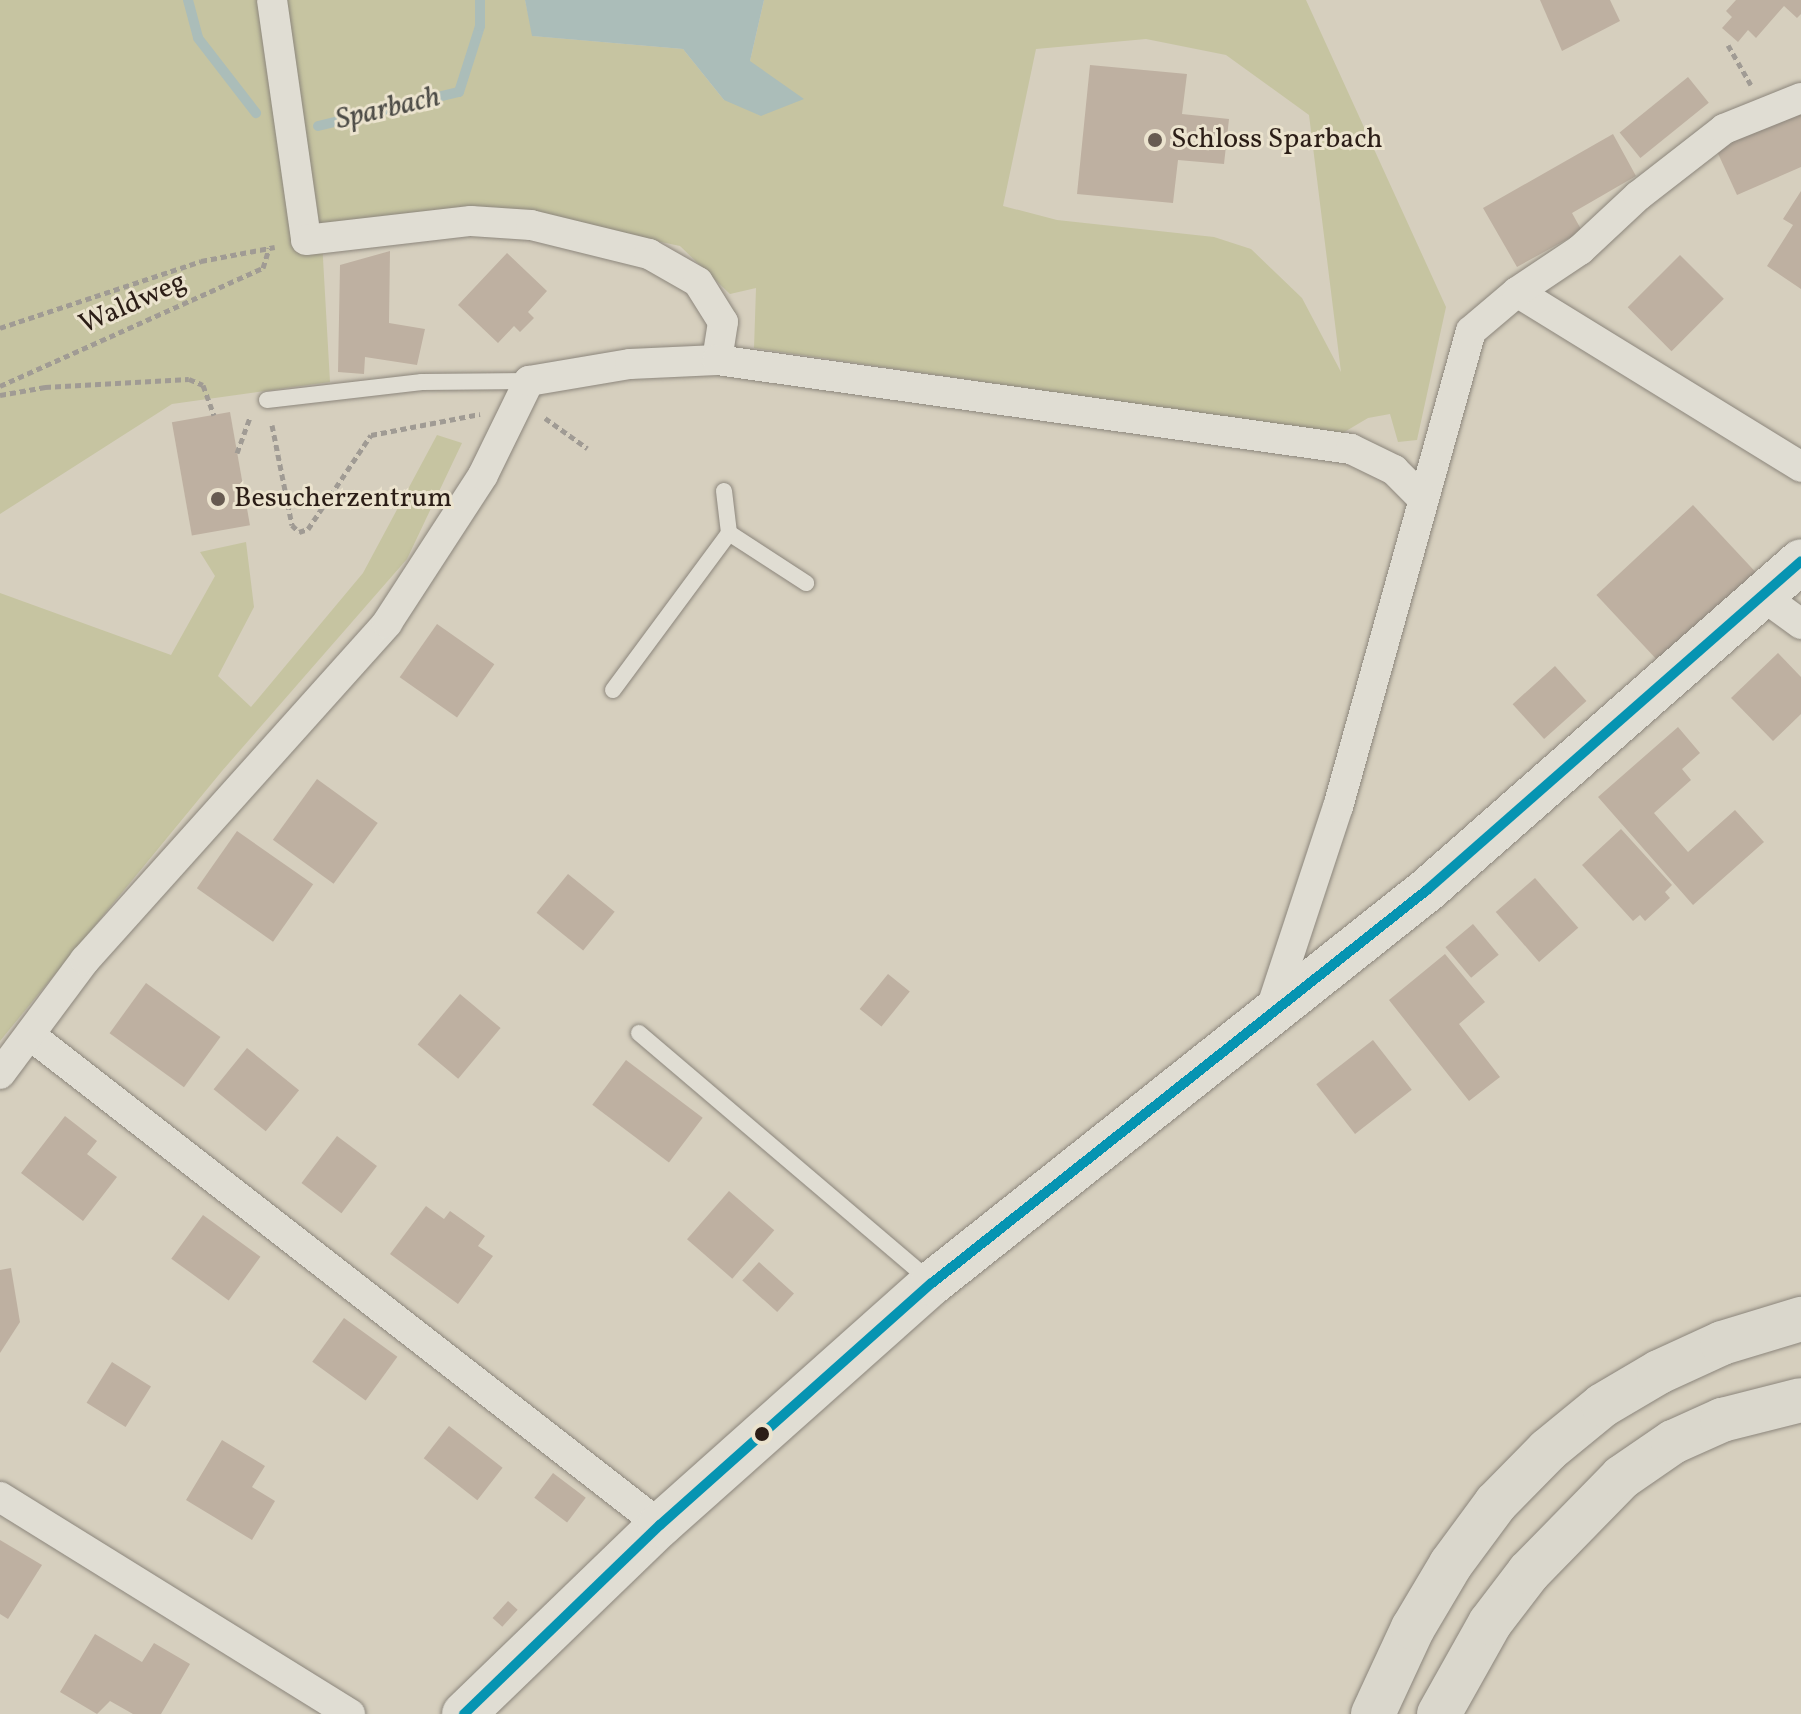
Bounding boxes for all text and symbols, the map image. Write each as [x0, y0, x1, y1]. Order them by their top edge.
water label: Sparbach [332, 80, 444, 138]
place label: Schloss Sparbach [1171, 123, 1383, 157]
marker: Schloss Sparbach [1146, 131, 1164, 149]
street label: Waldweg [74, 266, 192, 342]
place label: Besucherzentrum [234, 482, 452, 516]
marker: Besucherzentrum [209, 490, 227, 508]
unlabelled marker [754, 1426, 770, 1442]

